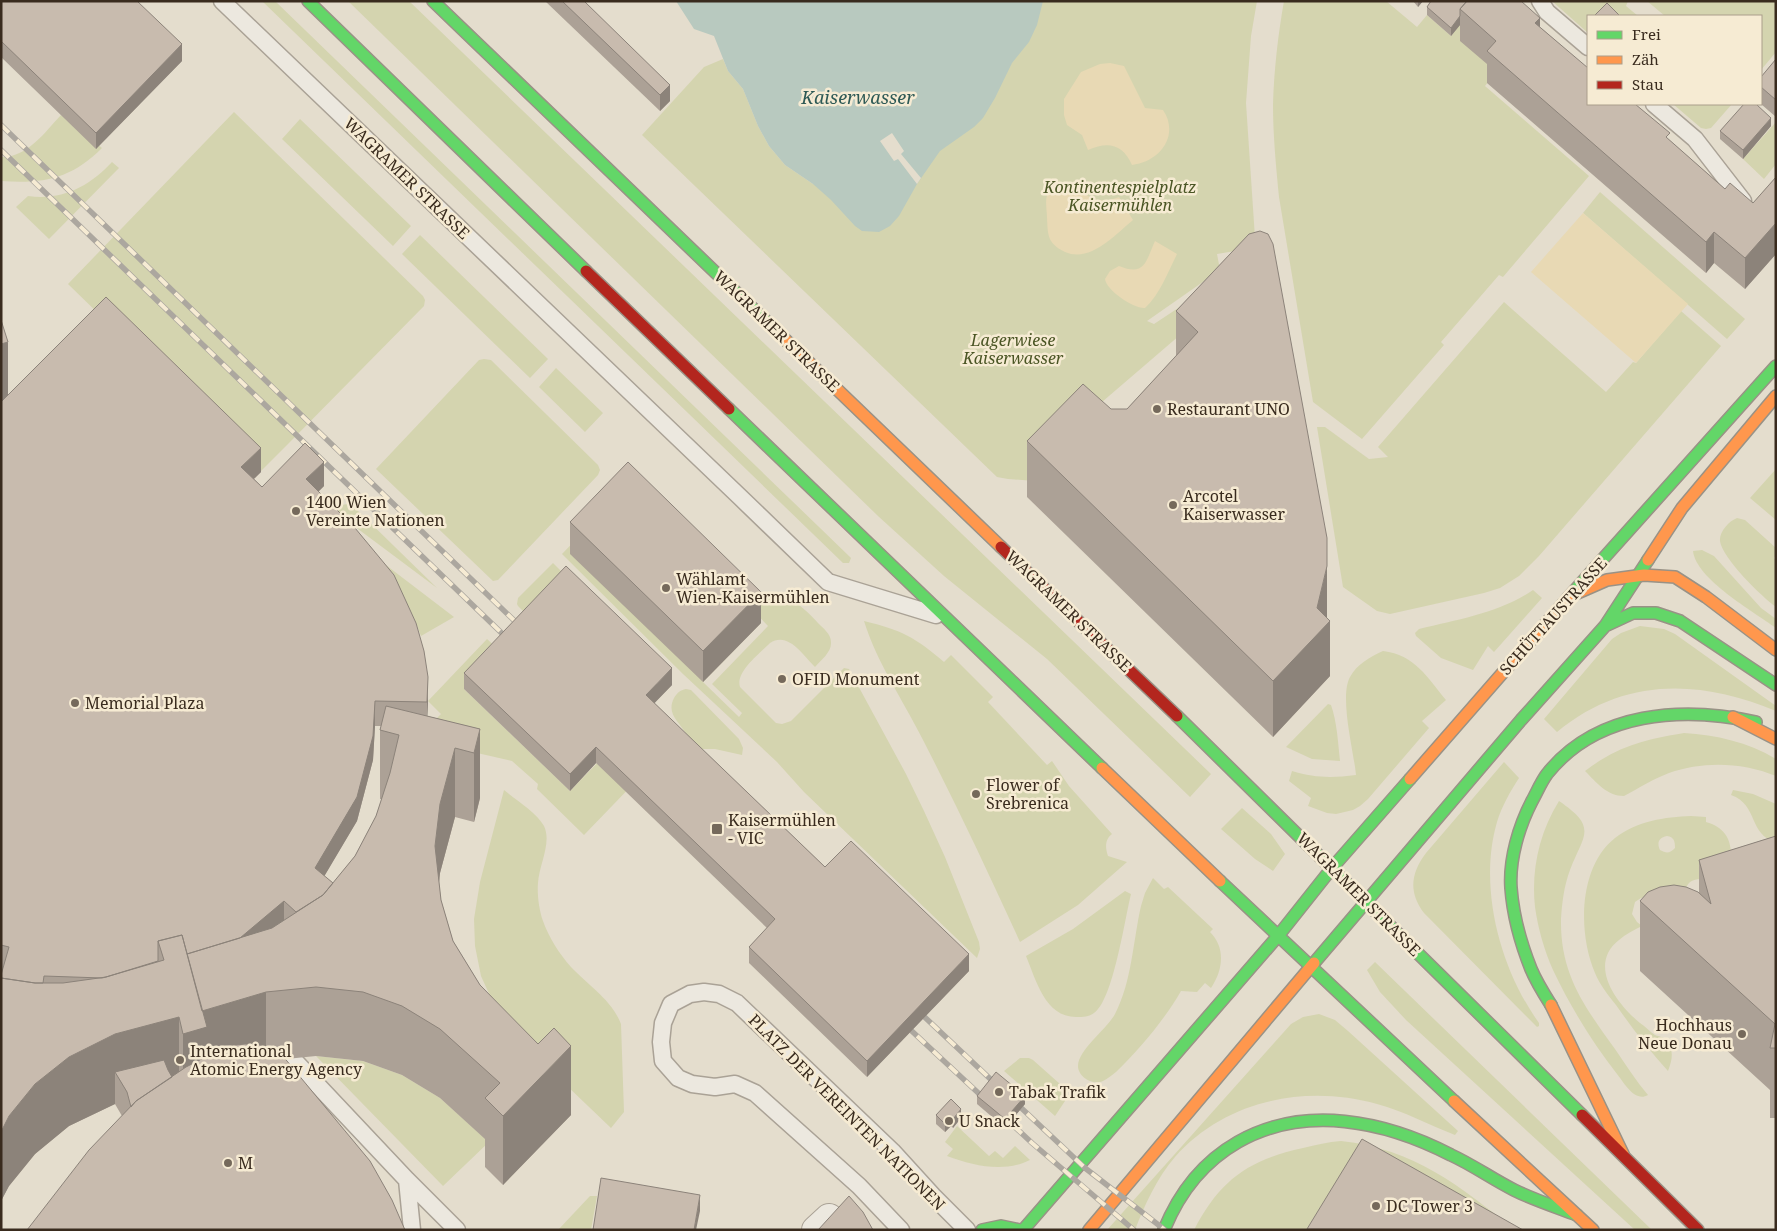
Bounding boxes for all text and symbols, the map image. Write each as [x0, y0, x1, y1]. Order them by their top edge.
legend [1587, 15, 1762, 105]
text: Frei [1632, 24, 1661, 44]
text: Zäh [1632, 49, 1659, 69]
text: Stau [1632, 74, 1664, 94]
water label: Kaiserwasser [800, 85, 915, 109]
street label: WAGRAMER STRASSE [339, 112, 475, 244]
park label: Kontinentespielplatz Kaisermühlen [1043, 176, 1196, 216]
street label: WAGRAMER STRASSE [709, 265, 845, 397]
park label: Lagerwiese Kaiserwasser [962, 329, 1064, 369]
place label: Restaurant UNO [1167, 398, 1290, 420]
marker: Restaurant UNO [1151, 403, 1163, 415]
place label: Arcotel Kaiserwasser [1183, 485, 1285, 525]
place label: 1400 Wien Vereinte Nationen [306, 491, 445, 531]
marker: Arcotel Kaiserwasser [1167, 499, 1179, 511]
marker: 1400 Wien Vereinte Nationen [290, 505, 302, 517]
street label: WAGRAMER STRASSE [1001, 545, 1137, 677]
street label: SCHÜTTAUSTRASSE [1494, 552, 1612, 680]
place label: Wählamt Wien-Kaisermühlen [676, 568, 830, 608]
marker: Wählamt Wien-Kaisermühlen [660, 582, 672, 594]
place label: OFID Monument [792, 668, 920, 690]
marker: OFID Monument [776, 673, 788, 685]
place label: Memorial Plaza [85, 692, 205, 714]
marker: Memorial Plaza [69, 697, 81, 709]
place label: Flower of Srebrenica [986, 774, 1069, 814]
marker: Flower of Srebrenica [970, 788, 982, 800]
place label: Kaisermühlen - VIC [728, 809, 836, 849]
marker: Kaisermühlen - VIC [710, 822, 724, 836]
street label: WAGRAMER STRASSE [1292, 827, 1426, 961]
street label: PLATZ DER VEREINTEN NATIONEN [744, 1009, 950, 1215]
place label: Hochhaus Neue Donau [1638, 1014, 1732, 1054]
marker: Hochhaus Neue Donau [1736, 1028, 1748, 1040]
place label: International Atomic Energy Agency [190, 1040, 363, 1080]
marker: International Atomic Energy Agency [174, 1054, 186, 1066]
place label: Tabak Trafik [1009, 1081, 1106, 1103]
marker: Tabak Trafik [993, 1086, 1005, 1098]
place label: U Snack [959, 1110, 1021, 1132]
marker: U Snack [943, 1115, 955, 1127]
place label: M [238, 1152, 253, 1174]
marker: M [222, 1157, 234, 1169]
place label: DC Tower 3 [1386, 1195, 1473, 1217]
marker: DC Tower 3 [1370, 1200, 1382, 1212]

